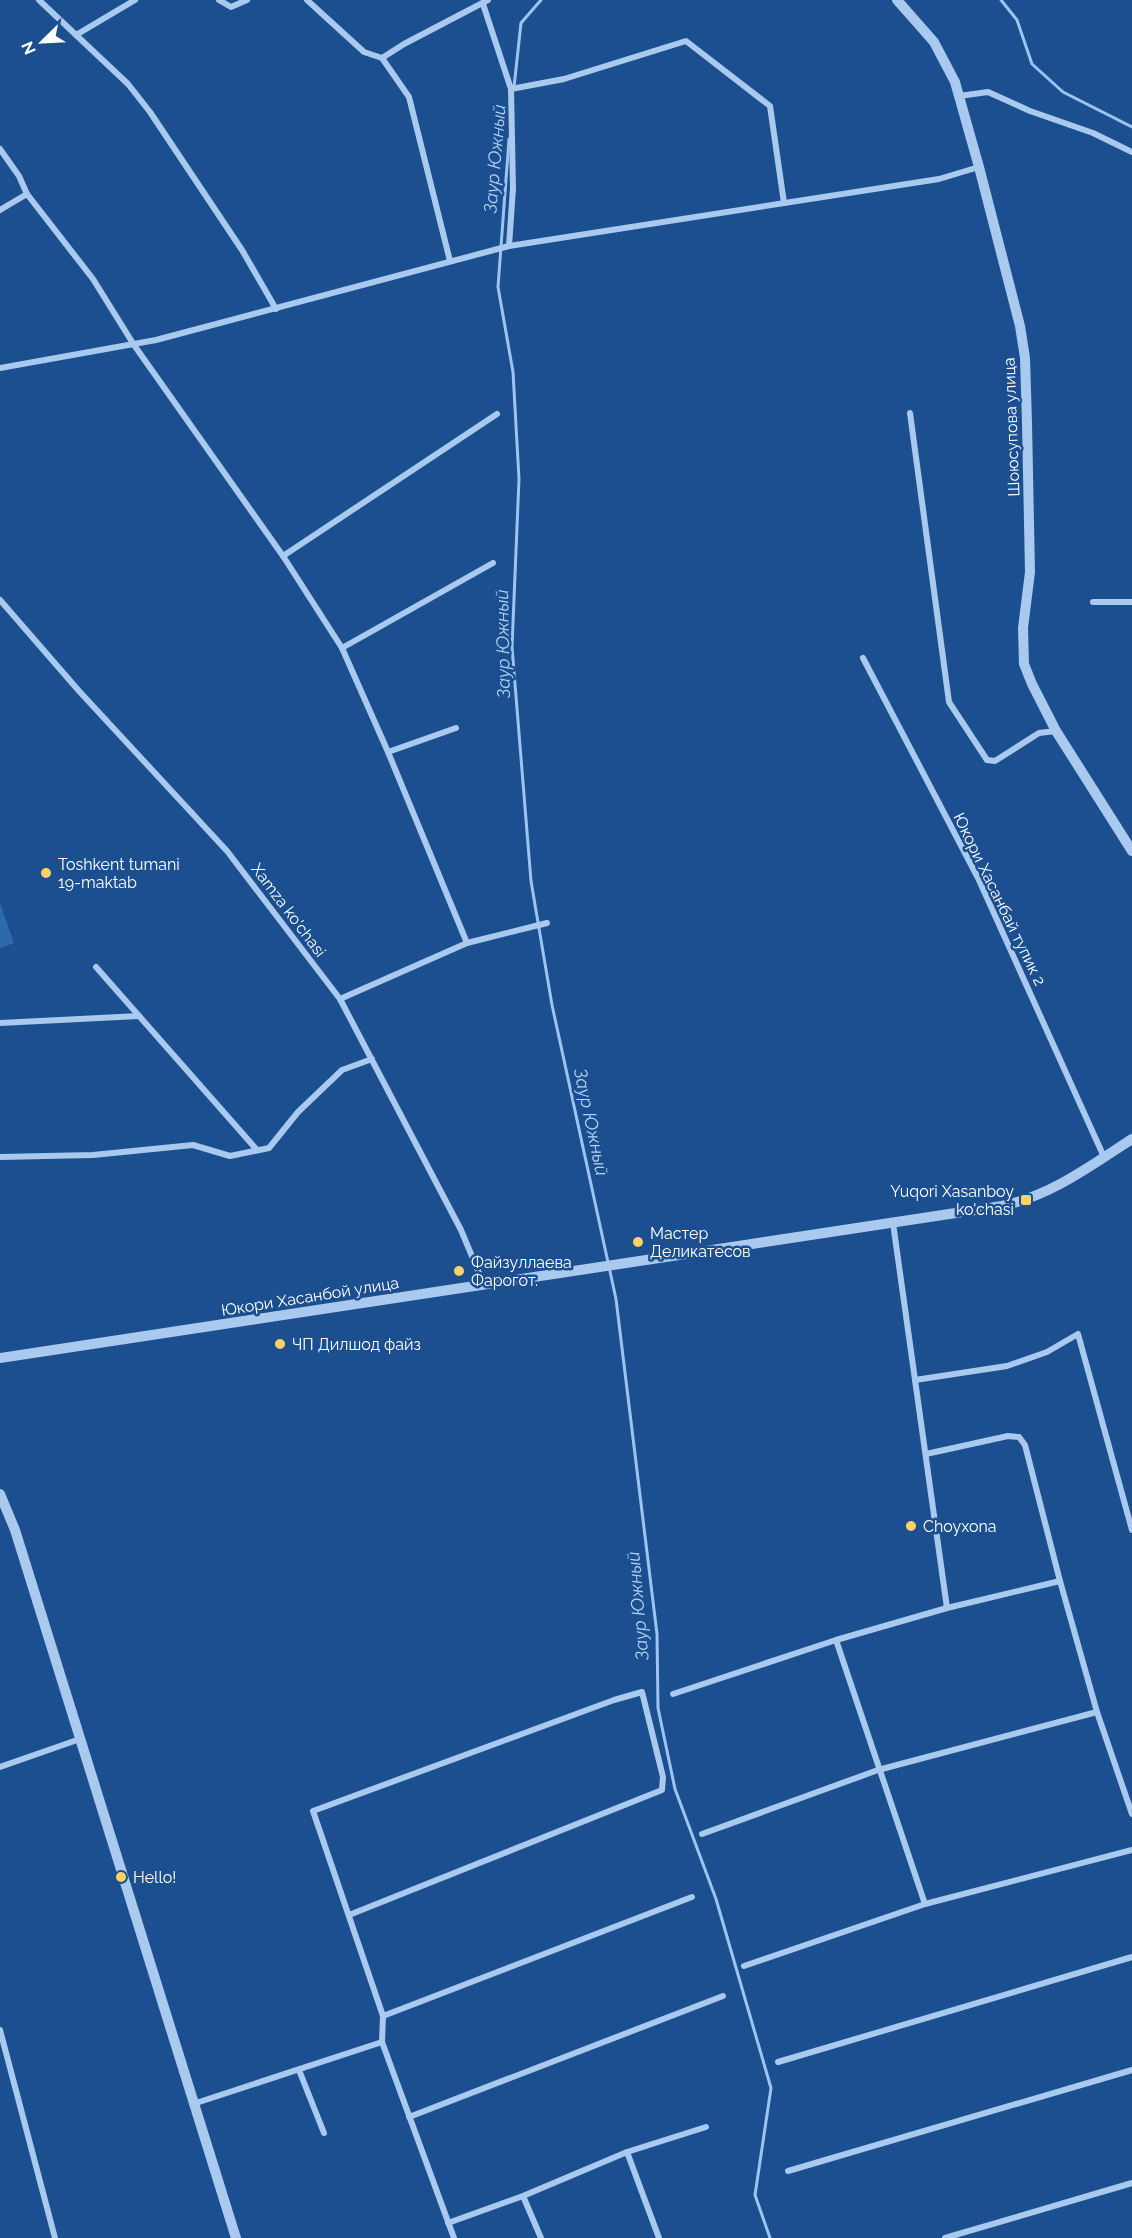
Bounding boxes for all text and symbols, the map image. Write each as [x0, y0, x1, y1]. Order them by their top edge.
north arrow [12, 12, 72, 72]
text: N [18, 38, 40, 57]
water label: Заур Южный [479, 104, 510, 214]
street label: Шоюсупова улица [1000, 357, 1023, 497]
water label: Заур Южный [491, 589, 514, 699]
street label: Юкори Хасанбай тупик 2 [949, 810, 1050, 989]
place label: Toshkent tumani 19-maktab [58, 855, 180, 892]
street label: Xamza ko'chasi [247, 860, 330, 961]
marker: Toshkent tumani 19-maktab [39, 866, 53, 880]
water label: Заур Южный [570, 1066, 613, 1177]
place label: Yuqori Xasanboy ko'chasi [890, 1182, 1014, 1219]
marker: Yuqori Xasanboy ko'chasi [1019, 1193, 1033, 1207]
place label: Мастер Деликатесов [650, 1224, 751, 1261]
marker: Мастер Деликатесов [631, 1235, 645, 1249]
place label: Файзуллаева Фарогот. [471, 1253, 572, 1290]
marker: Файзуллаева Фарогот. [452, 1264, 466, 1278]
street label: Юкори Хасанбой улица [220, 1273, 400, 1320]
place label: ЧП Дилшод файз [292, 1335, 421, 1354]
marker: ЧП Дилшод файз [273, 1337, 287, 1351]
place label: Choyxona [923, 1517, 996, 1536]
marker: Choyxona [904, 1519, 918, 1533]
water label: Заур Южный [622, 1551, 653, 1661]
place label: Hello! [133, 1868, 176, 1887]
marker: Hello! [114, 1870, 128, 1884]

